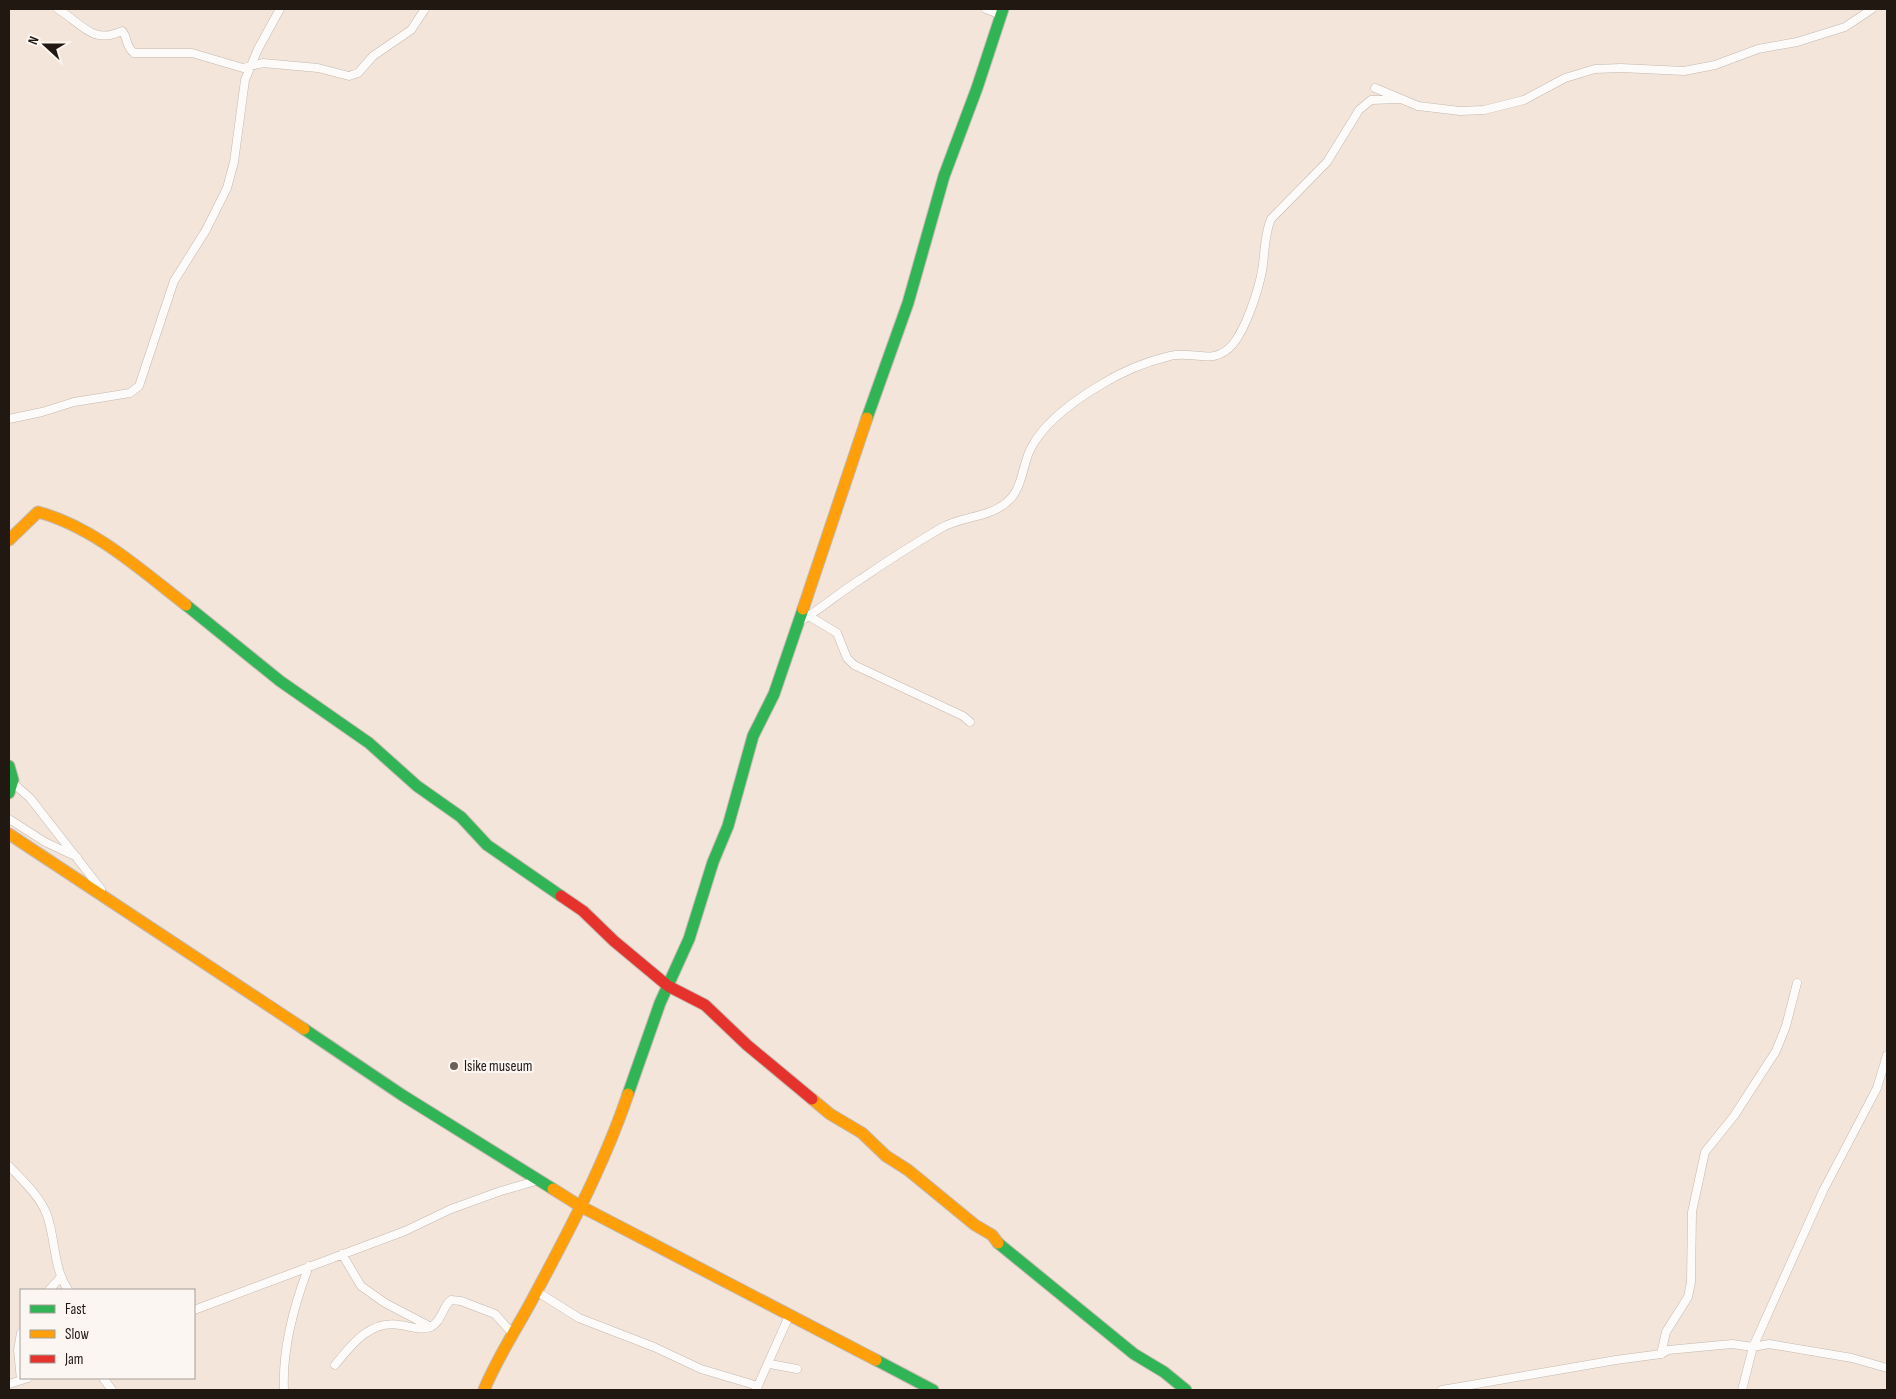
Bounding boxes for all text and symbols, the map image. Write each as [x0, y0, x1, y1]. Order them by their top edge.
north arrow [20, 20, 70, 70]
text: N [24, 34, 43, 47]
place label: Isike museum [464, 1057, 532, 1076]
marker: Isike museum [448, 1060, 460, 1072]
legend [20, 1289, 195, 1379]
text: Fast [65, 1300, 87, 1319]
text: Slow [65, 1325, 89, 1344]
text: Jam [64, 1350, 83, 1369]

